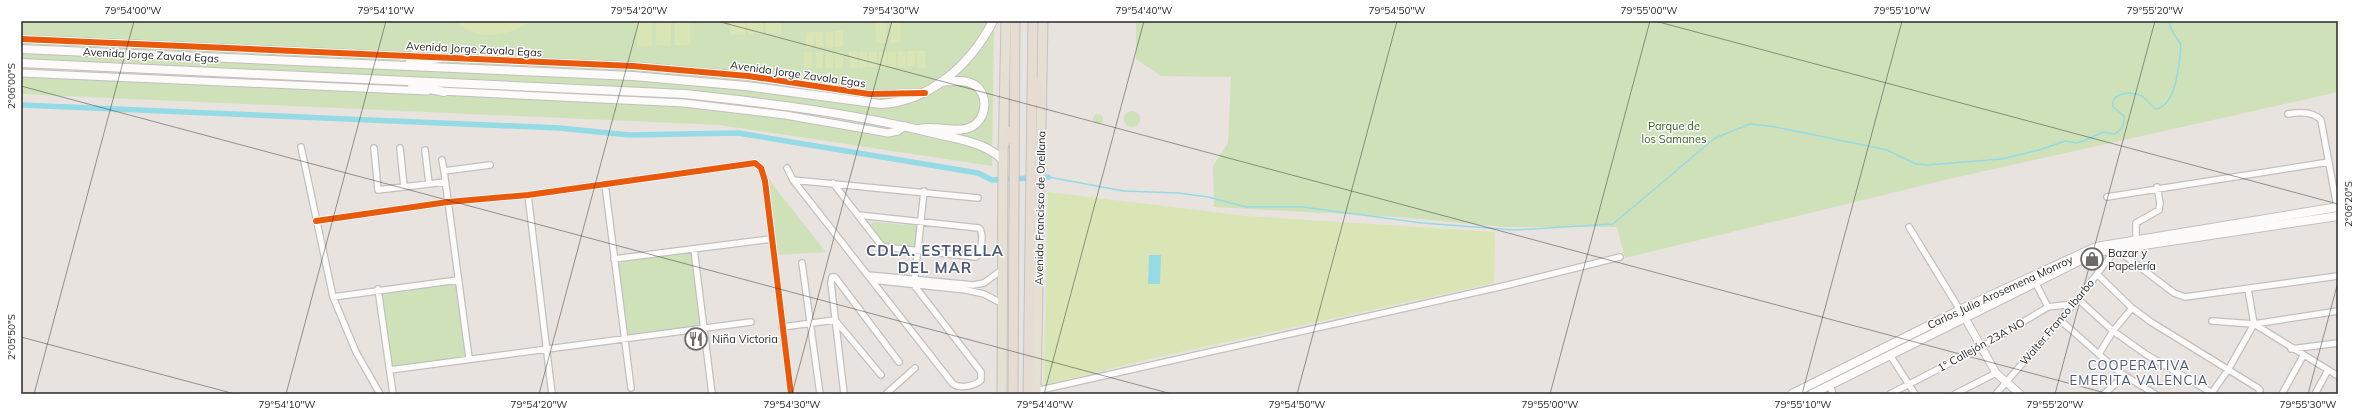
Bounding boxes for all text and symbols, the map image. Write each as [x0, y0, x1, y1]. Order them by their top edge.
text: 79°54'00"W [105, 4, 161, 17]
text: 79°54'10"W [358, 4, 414, 17]
text: 79°54'20"W [611, 4, 667, 17]
text: 79°54'30"W [863, 4, 919, 17]
text: 79°54'40"W [1116, 4, 1172, 17]
text: 79°54'50"W [1369, 4, 1425, 17]
text: 79°55'00"W [1621, 4, 1677, 17]
text: 79°55'10"W [1874, 4, 1930, 17]
text: 79°55'20"W [2127, 4, 2183, 17]
street label: Avenida Jorge Zavala Egas [405, 38, 543, 60]
street label: Avenida Jorge Zavala Egas [82, 44, 220, 66]
street label: Avenida Jorge Zavala Egas [729, 58, 867, 90]
text: 2°06'00"S [5, 63, 18, 109]
park label: Parque de los Samanes [1642, 119, 1706, 146]
street label: Avenida Francisco de Orellana [1032, 131, 1048, 285]
text: 2°06'20"S [2342, 181, 2355, 227]
district label: CDLA. ESTRELLA DEL MAR [866, 241, 1004, 277]
shop icon: Bazar y Papelería [2079, 246, 2105, 272]
place label: Bazar y Papelería [2108, 246, 2156, 273]
street label: Carlos Julio Arosemena Monroy [1925, 252, 2075, 332]
street label: Walter Franco Ibarbo [2017, 276, 2097, 368]
text: 2°05'50"S [5, 314, 18, 360]
street label: 1° Callejón 23A NO [1935, 315, 2027, 375]
restaurant icon: Niña Victoria [683, 326, 709, 352]
place label: Niña Victoria [712, 332, 778, 346]
district label: COOPERATIVA EMERITA VALENCIA [2070, 357, 2208, 388]
text: 79°54'10"W [259, 398, 315, 411]
text: 79°54'20"W [511, 398, 567, 411]
text: 79°54'30"W [764, 398, 820, 411]
text: 79°54'40"W [1017, 398, 1073, 411]
text: 79°54'50"W [1269, 398, 1325, 411]
text: 79°55'00"W [1522, 398, 1578, 411]
text: 79°55'10"W [1775, 398, 1831, 411]
text: 79°55'20"W [2027, 398, 2083, 411]
text: 79°55'30"W [2280, 398, 2336, 411]

